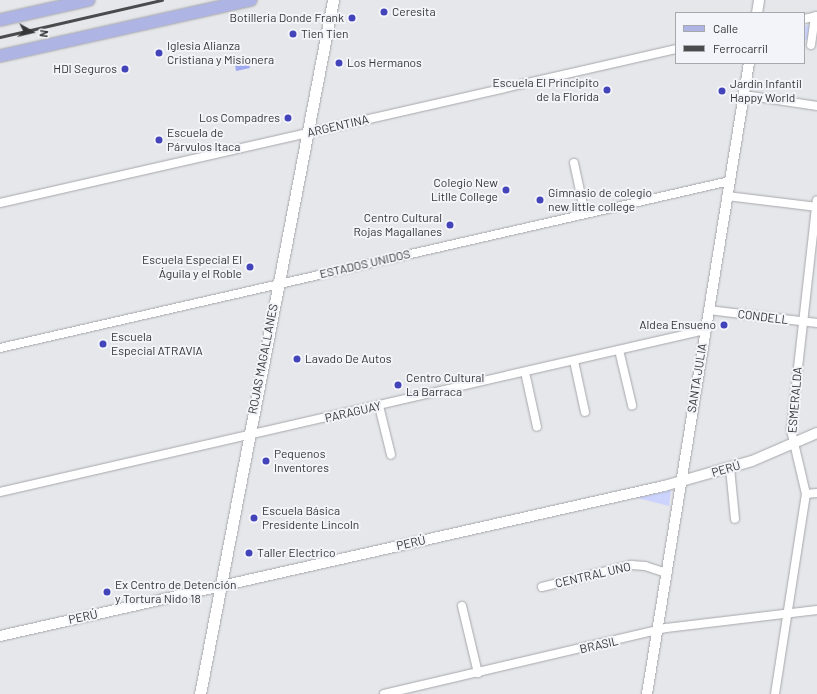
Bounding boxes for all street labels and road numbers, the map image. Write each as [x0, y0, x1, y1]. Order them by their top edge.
street label: ARGENTINA [306, 112, 370, 140]
street label: ESTADOS UNIDOS [318, 247, 412, 281]
street label: ROJAS MAGALLANES [245, 303, 281, 415]
street label: CONDELL [737, 307, 789, 327]
street label: SANTA JULIA [684, 342, 710, 414]
street label: ESMERALDA [785, 366, 805, 434]
street label: PARAGUAY [323, 399, 383, 425]
street label: PERÚ [710, 458, 742, 480]
street label: PERÚ [395, 533, 427, 553]
street label: CENTRAL UNO [554, 559, 632, 591]
street label: PERÚ [67, 607, 99, 627]
street label: BRASIL [578, 634, 620, 656]

